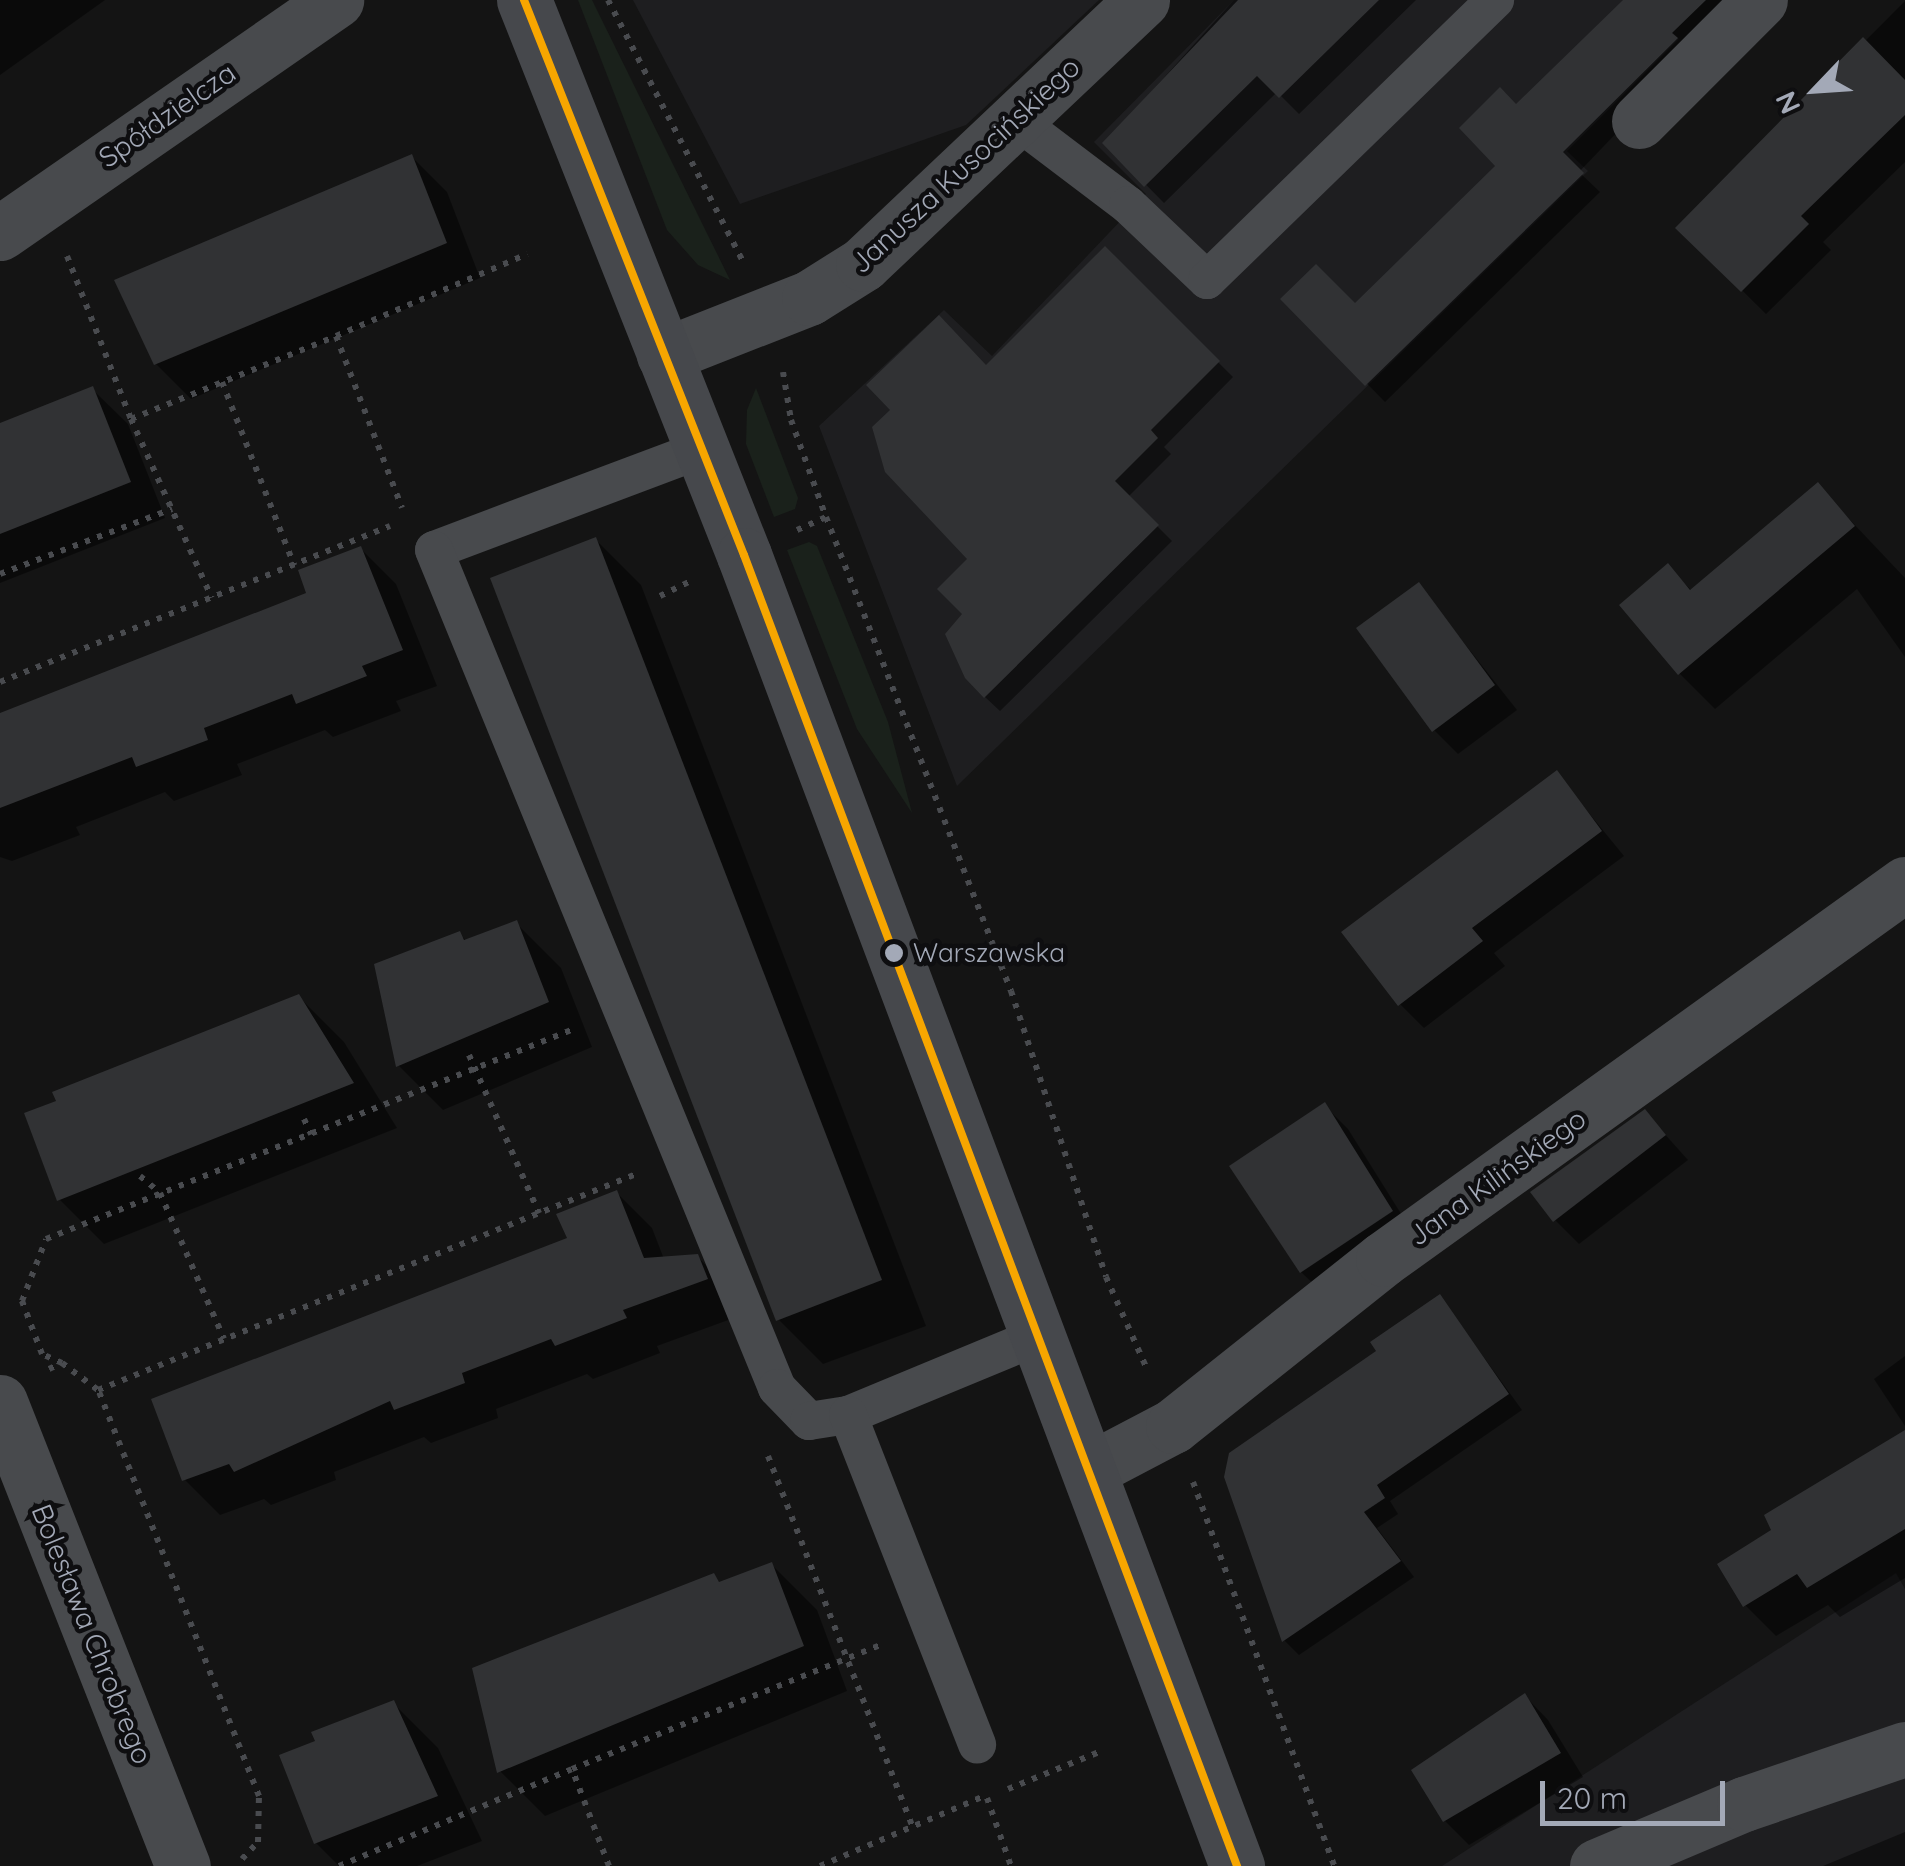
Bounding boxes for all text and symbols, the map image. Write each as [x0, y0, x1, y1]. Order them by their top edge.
north arrow [1765, 40, 1865, 140]
street label: Janusza Kusocińskiego [843, 50, 1087, 280]
street label: Spółdzielcza [92, 56, 242, 174]
text: N [1767, 86, 1808, 120]
place label: Warszawska [913, 937, 1065, 969]
marker: Warszawska [884, 943, 904, 963]
street label: Jana Kilińskiego [1402, 1101, 1592, 1253]
street label: Bolesława Chrobrego [25, 1499, 159, 1769]
scale bar [1545, 1761, 1730, 1823]
text: 20 m [1557, 1779, 1627, 1817]

